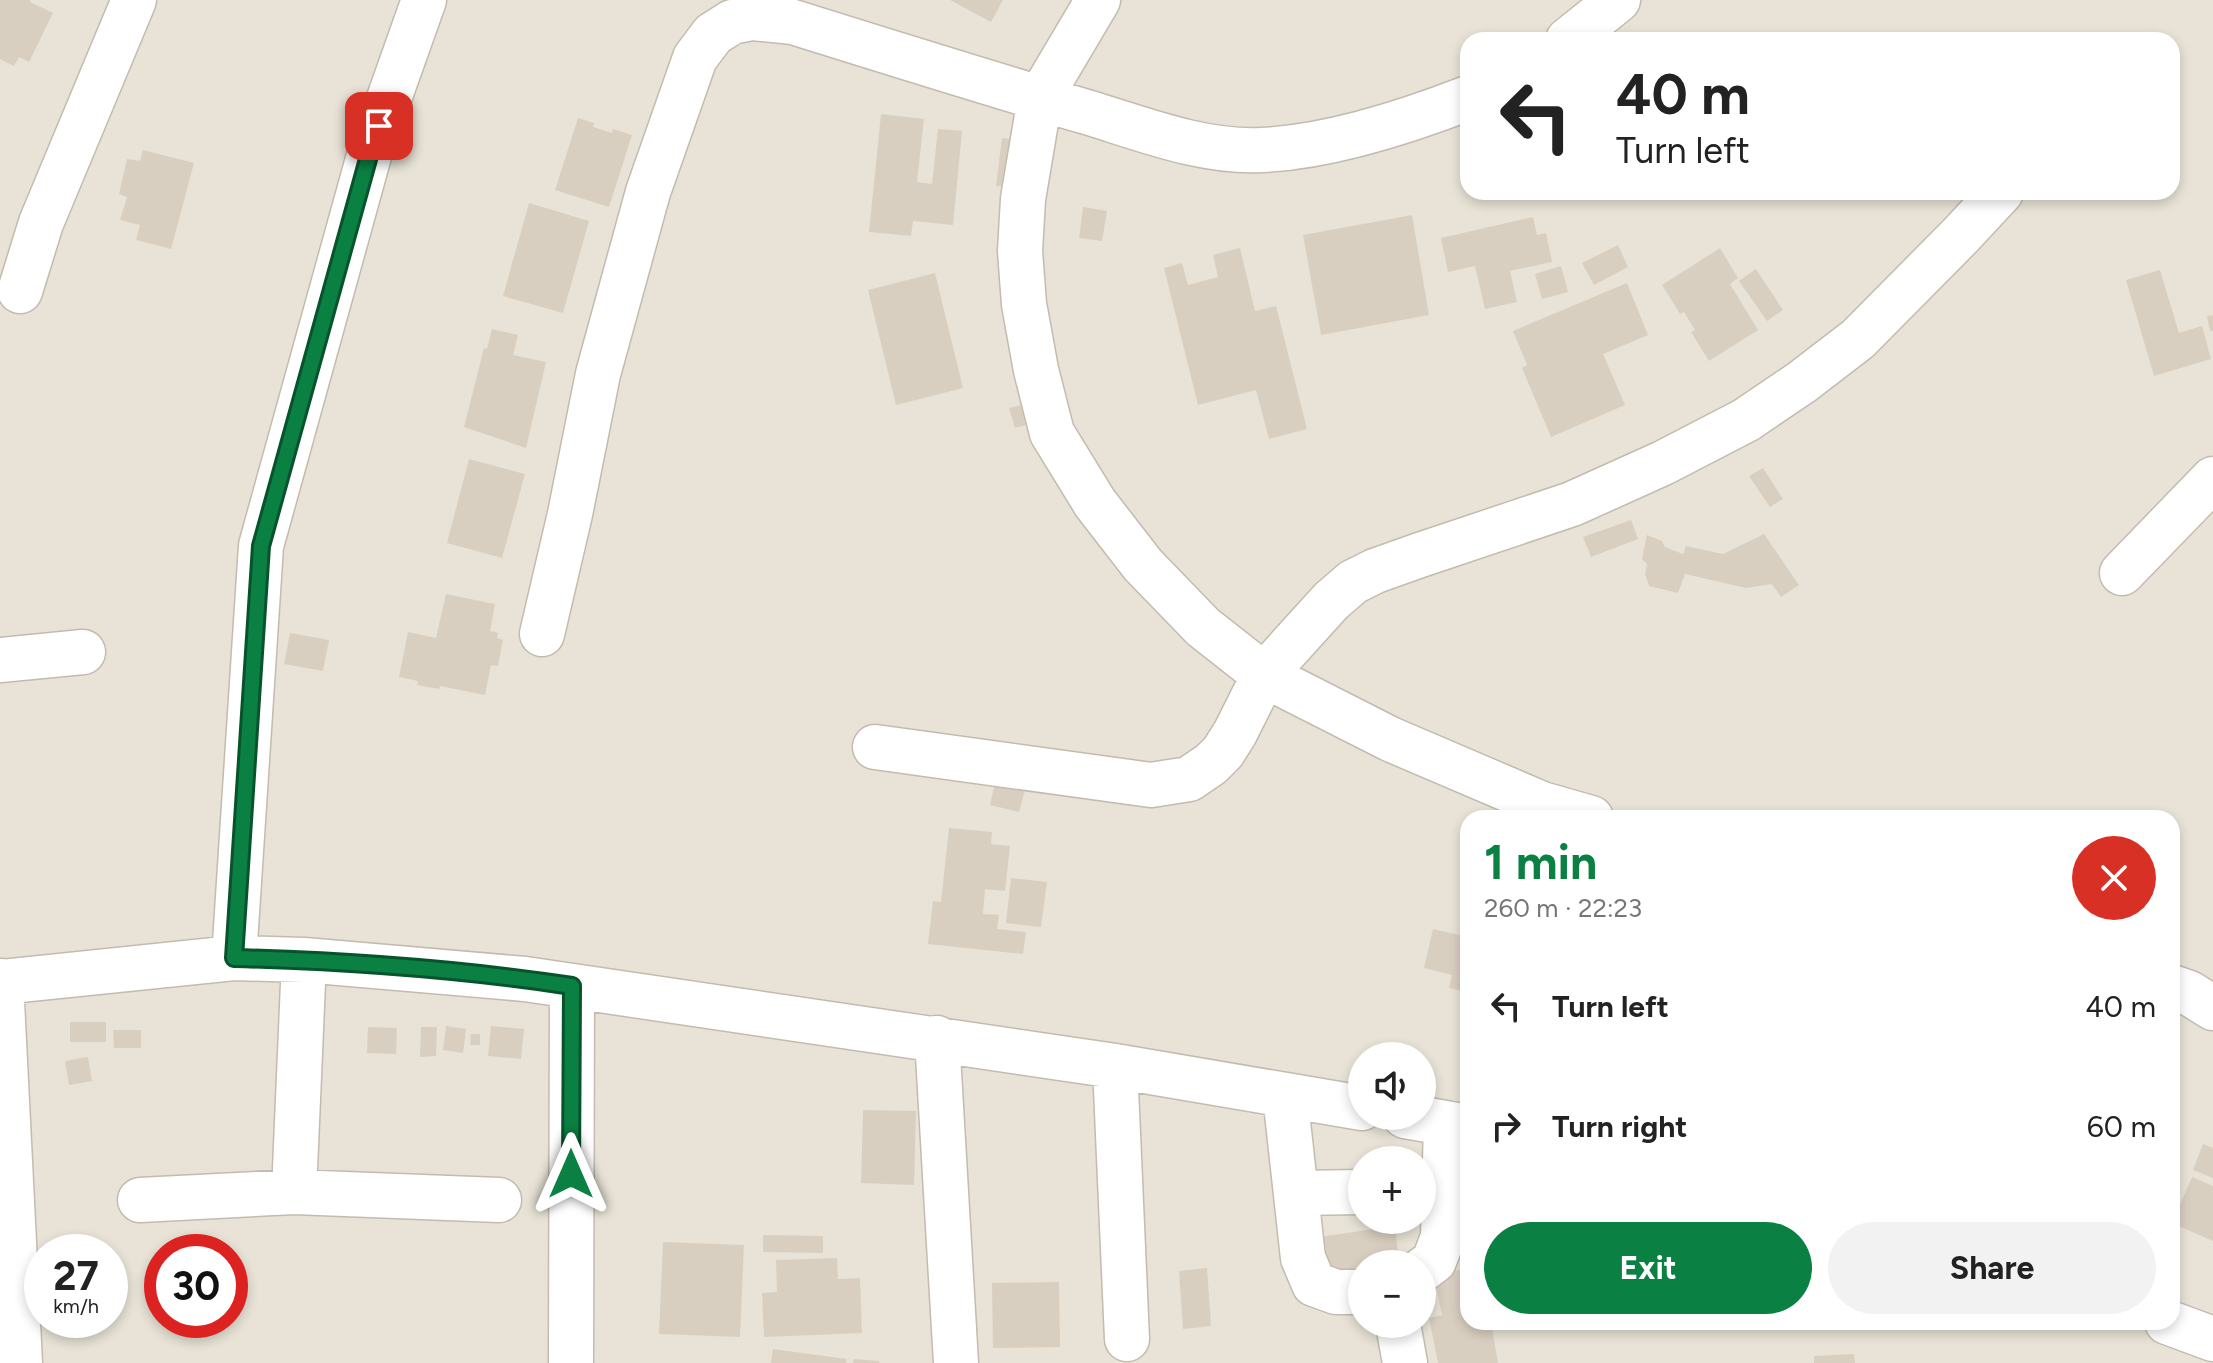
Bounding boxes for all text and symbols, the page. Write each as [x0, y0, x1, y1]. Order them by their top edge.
text: 40 m [1616, 61, 1750, 128]
icon: left [1484, 64, 1588, 168]
pin [345, 92, 413, 160]
icon: arrive [357, 104, 401, 148]
text: Turn left [1616, 129, 1750, 172]
text: 1 min [1484, 833, 1597, 891]
button: close [2072, 836, 2156, 920]
text: 260 m · 22:23 [1484, 892, 1642, 924]
icon: left [1484, 984, 1528, 1028]
text: Turn left [1552, 988, 1669, 1025]
text: 40 m [2085, 988, 2156, 1025]
map controls [1348, 1042, 1436, 1338]
button: sound [1348, 1042, 1436, 1130]
icon: right [1484, 1104, 1528, 1148]
text: Turn right [1552, 1108, 1687, 1145]
text: 60 m [2087, 1108, 2156, 1145]
position arrow [529, 1132, 613, 1216]
button: + [1348, 1146, 1436, 1234]
button: Exit [1484, 1222, 1812, 1314]
button: Share [1828, 1222, 2156, 1314]
speed limit sign: 30 [144, 1234, 248, 1338]
button: − [1348, 1250, 1436, 1338]
text: 27 [53, 1252, 99, 1300]
text: km/h [53, 1294, 99, 1318]

